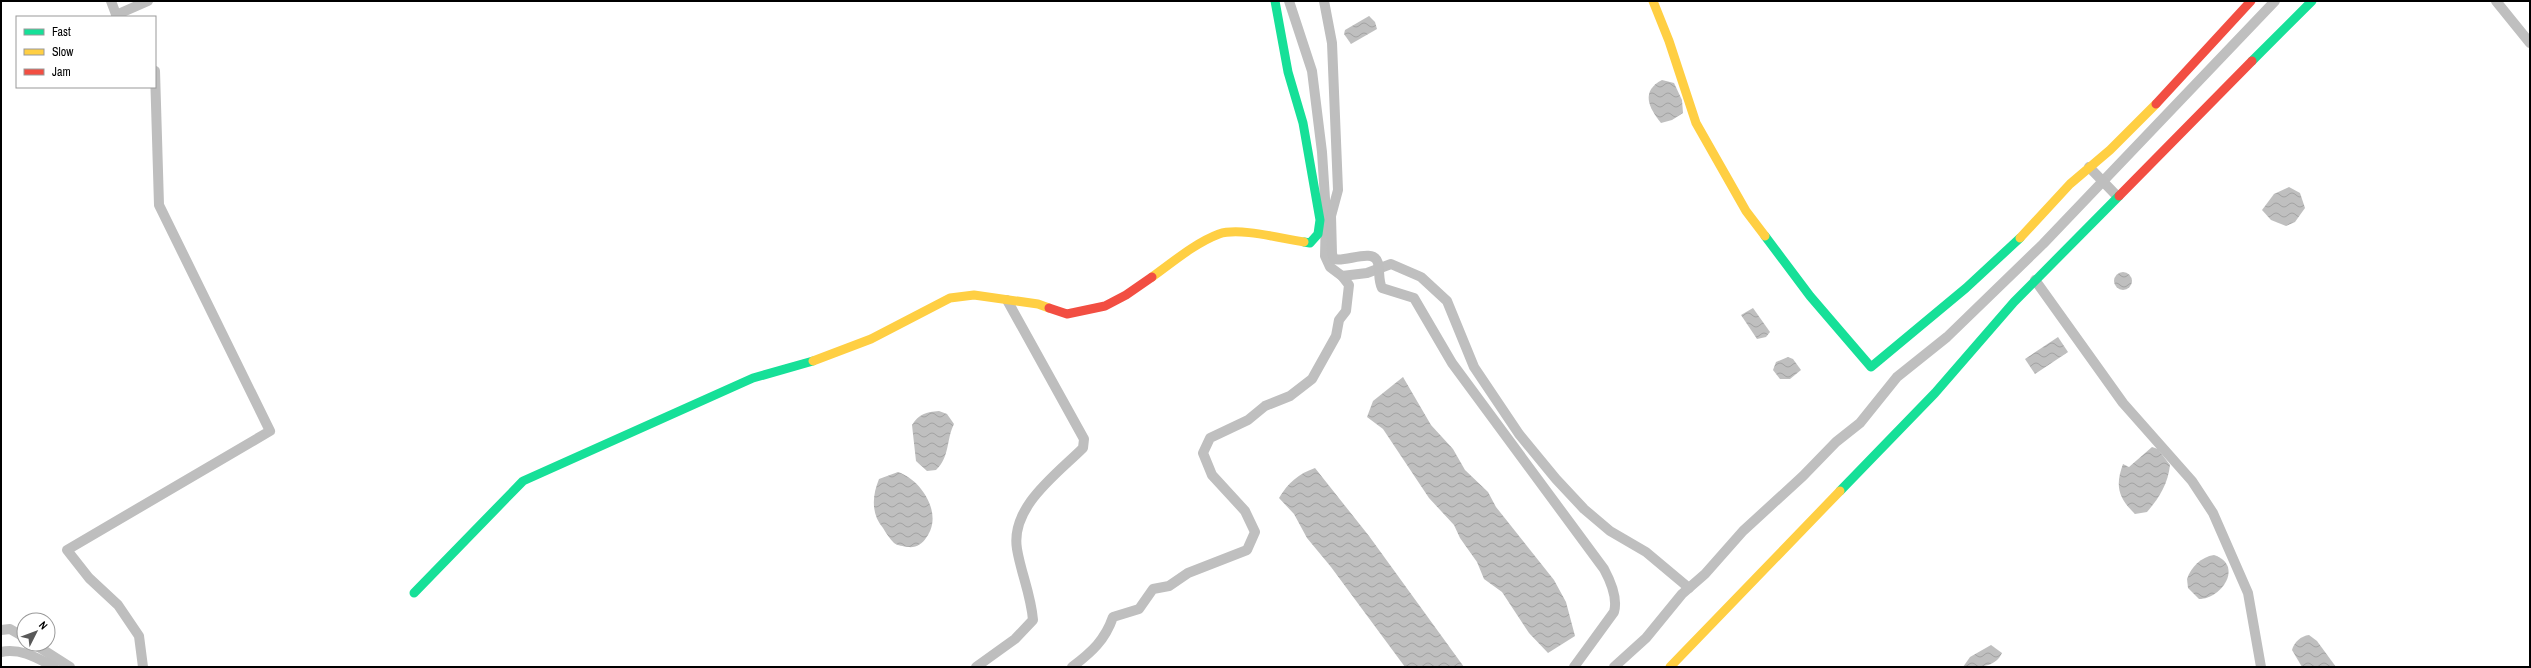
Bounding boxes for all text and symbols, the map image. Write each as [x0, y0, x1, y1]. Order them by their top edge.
legend [16, 16, 156, 88]
text: Fast [52, 24, 71, 40]
text: Slow [52, 44, 74, 60]
text: Jam [52, 64, 71, 80]
north arrow [16, 612, 56, 652]
text: N [36, 618, 51, 632]

